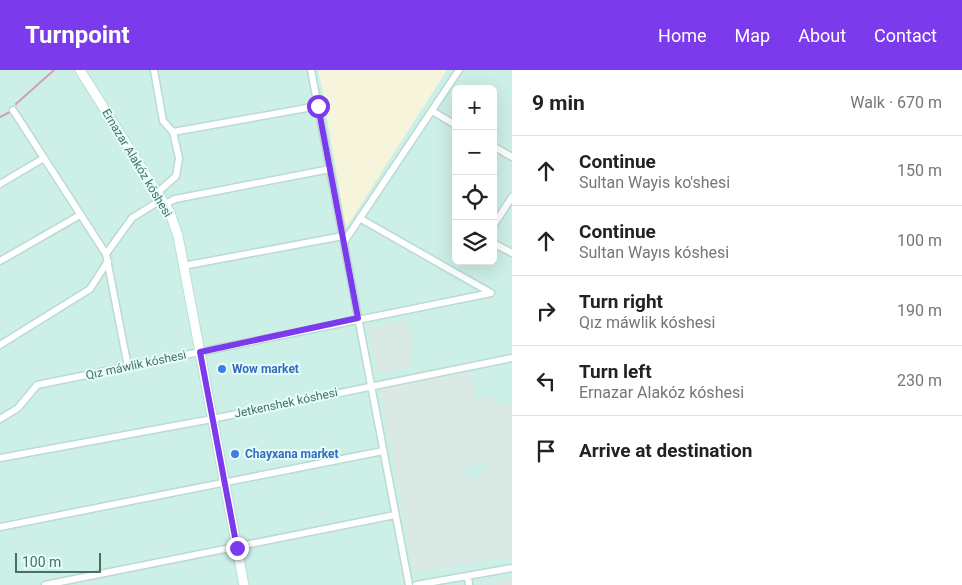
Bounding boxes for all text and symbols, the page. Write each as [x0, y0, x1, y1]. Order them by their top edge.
text: Turnpoint [25, 21, 130, 49]
text: Home [658, 25, 707, 46]
text: Map [735, 25, 770, 46]
text: About [798, 25, 846, 46]
text: Contact [874, 25, 937, 46]
map controls [452, 85, 497, 265]
button: + [452, 85, 497, 130]
text: 9 min [532, 91, 585, 115]
text: Walk · 670 m [850, 93, 942, 112]
route start [307, 95, 330, 118]
street label: Ernazar Alakóz kóshesi [99, 106, 175, 220]
button: − [452, 130, 497, 175]
text: Continue [579, 150, 656, 173]
icon: ahead [532, 157, 560, 185]
text: 150 m [897, 161, 942, 180]
text: Sultan Wayis ko'shesi [579, 173, 730, 192]
button: locate [452, 175, 497, 220]
button: layers [452, 220, 497, 265]
text: Continue [579, 220, 656, 243]
icon: ahead [532, 227, 560, 255]
text: 100 m [897, 231, 942, 250]
text: Sultan Wayıs kóshesi [579, 243, 729, 262]
text: Turn right [579, 290, 663, 313]
icon: right [532, 297, 560, 325]
text: 190 m [897, 301, 942, 320]
text: Qız máwlik kóshesi [579, 313, 715, 332]
street label: Qız máwlik kóshesi [84, 347, 188, 382]
text: Turn left [579, 360, 652, 383]
place label: Wow market [232, 362, 299, 376]
marker: Wow market [216, 363, 228, 375]
icon: left [532, 367, 560, 395]
text: 230 m [897, 371, 942, 390]
text: Ernazar Alakóz kóshesi [579, 383, 744, 402]
street label: Jetkenshek kóshesi [233, 385, 339, 421]
icon: arrive [532, 437, 560, 465]
text: Arrive at destination [579, 439, 752, 462]
place label: Chayxana market [245, 447, 339, 461]
marker: Chayxana market [229, 448, 241, 460]
route end [226, 537, 249, 560]
scale bar [15, 550, 101, 573]
text: 100 m [22, 554, 61, 570]

